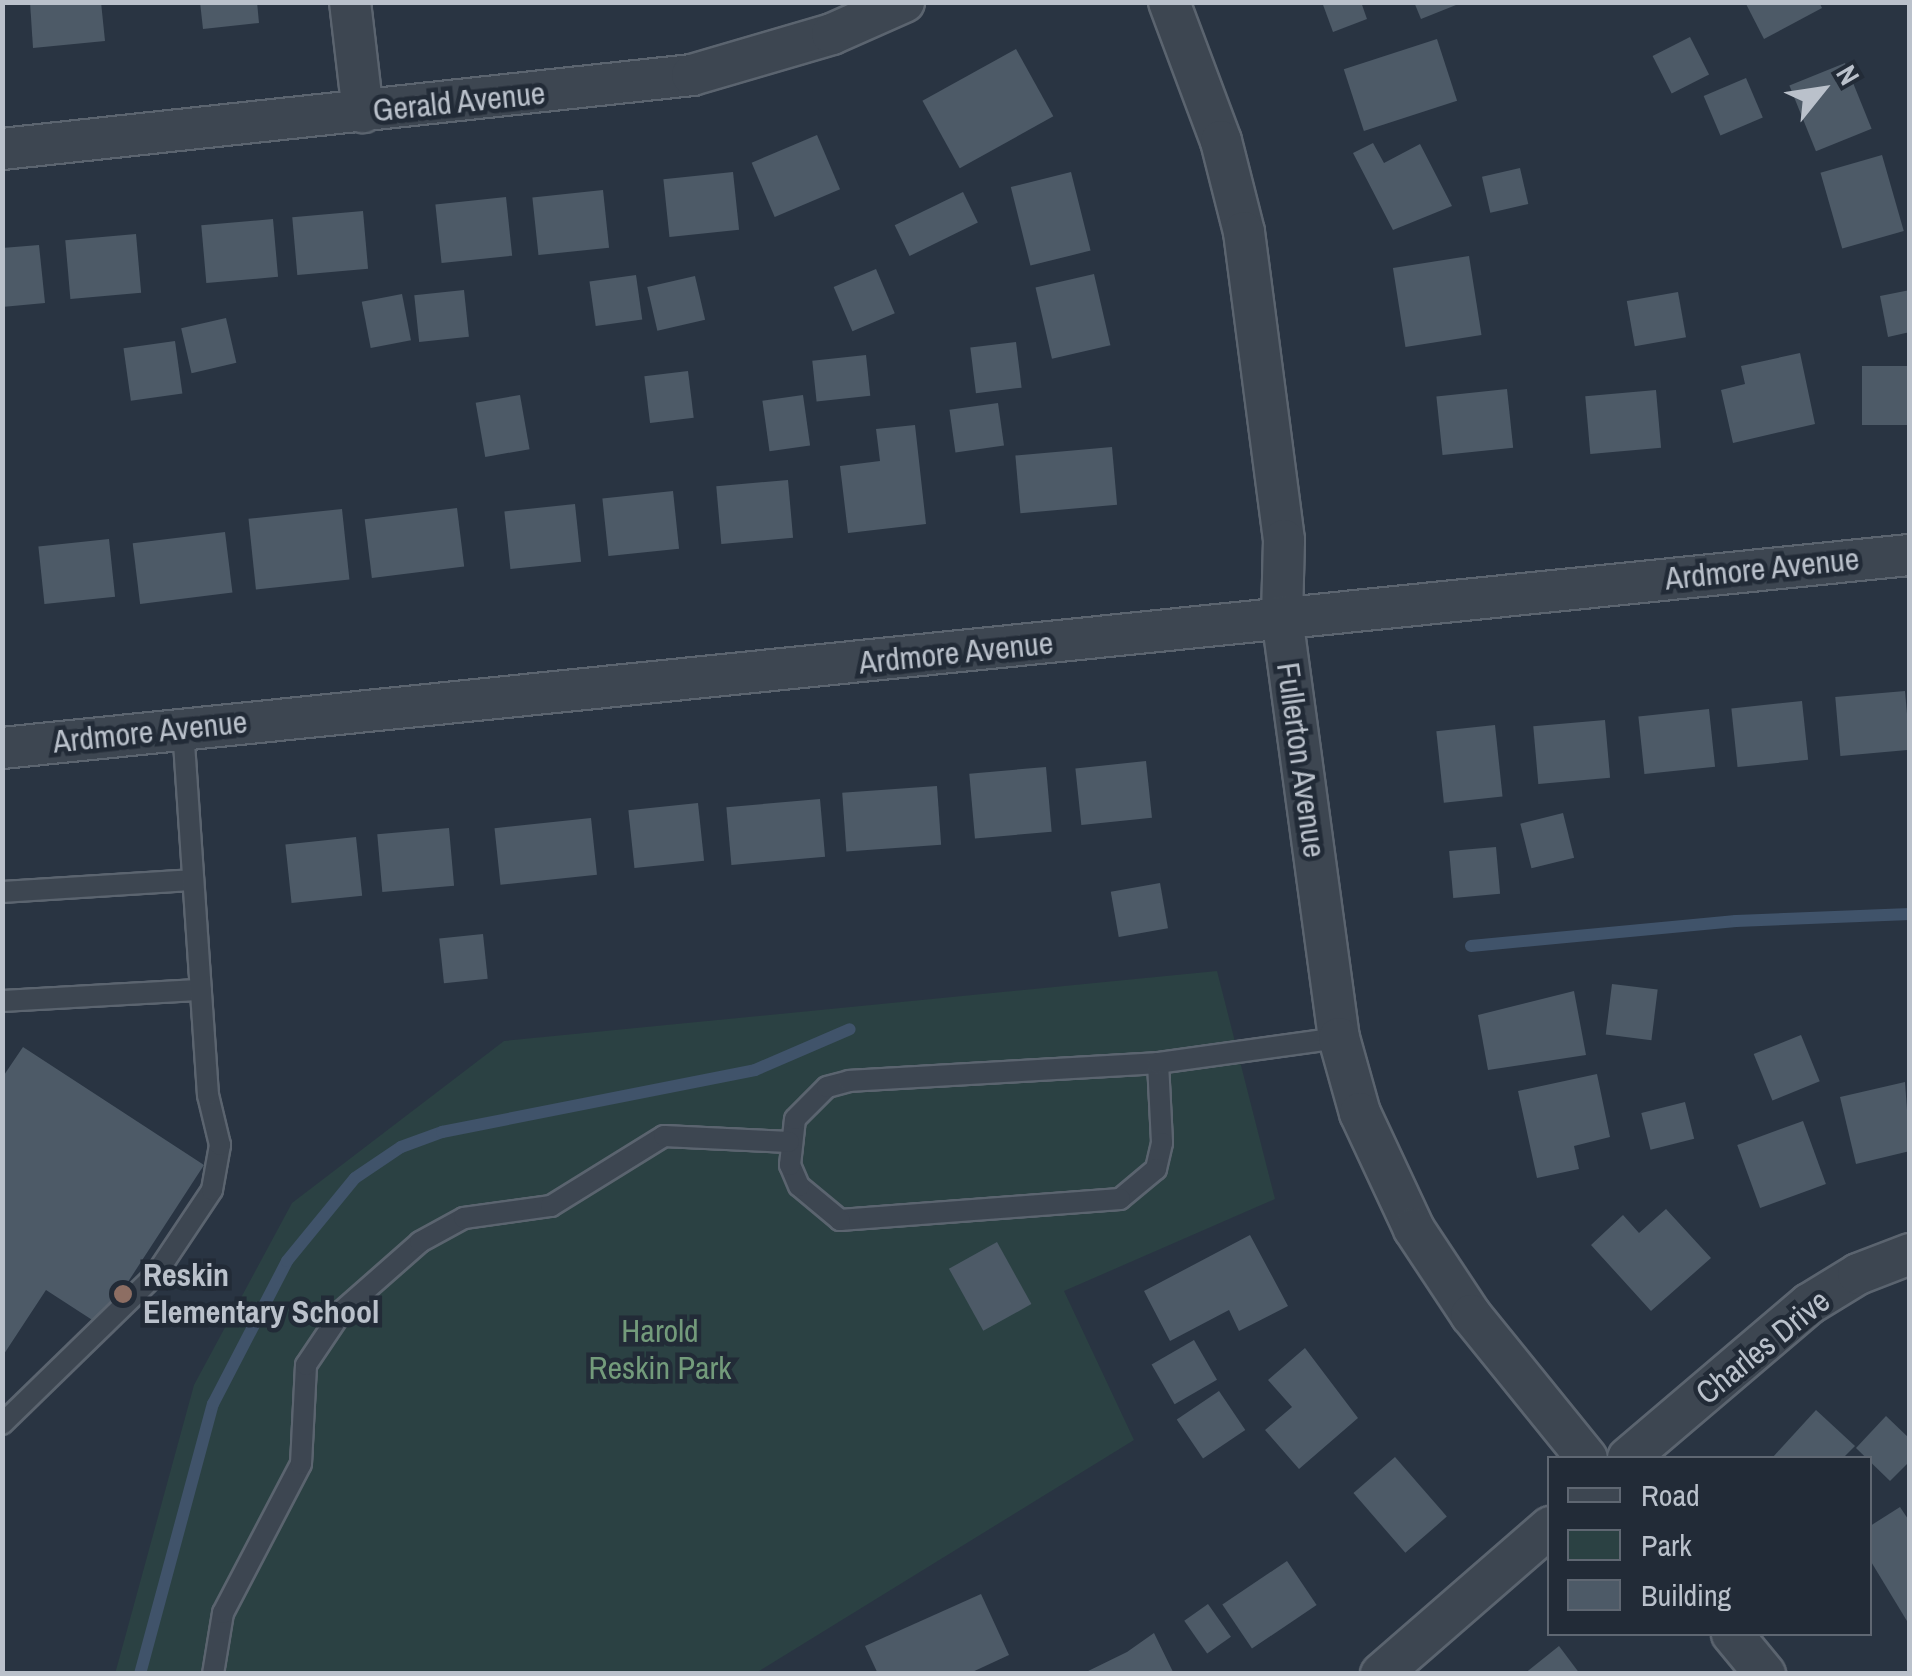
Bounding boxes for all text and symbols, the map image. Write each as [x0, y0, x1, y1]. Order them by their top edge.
north arrow [1772, 40, 1872, 140]
text: N [1827, 58, 1869, 92]
street label: Gerald Avenue [370, 74, 548, 130]
street label: Ardmore Avenue [1662, 540, 1862, 598]
street label: Ardmore Avenue [856, 624, 1056, 682]
street label: Fullerton Avenue [1268, 659, 1334, 861]
street label: Ardmore Avenue [50, 703, 250, 761]
place label: Reskin Elementary School [143, 1257, 379, 1332]
street label: Charles Drive [1689, 1282, 1837, 1412]
marker: Reskin Elementary School [112, 1283, 134, 1305]
park label: Harold Reskin Park [589, 1313, 731, 1388]
legend [1547, 1456, 1872, 1636]
text: Road [1641, 1475, 1700, 1515]
text: Park [1641, 1525, 1692, 1565]
text: Building [1641, 1575, 1731, 1615]

